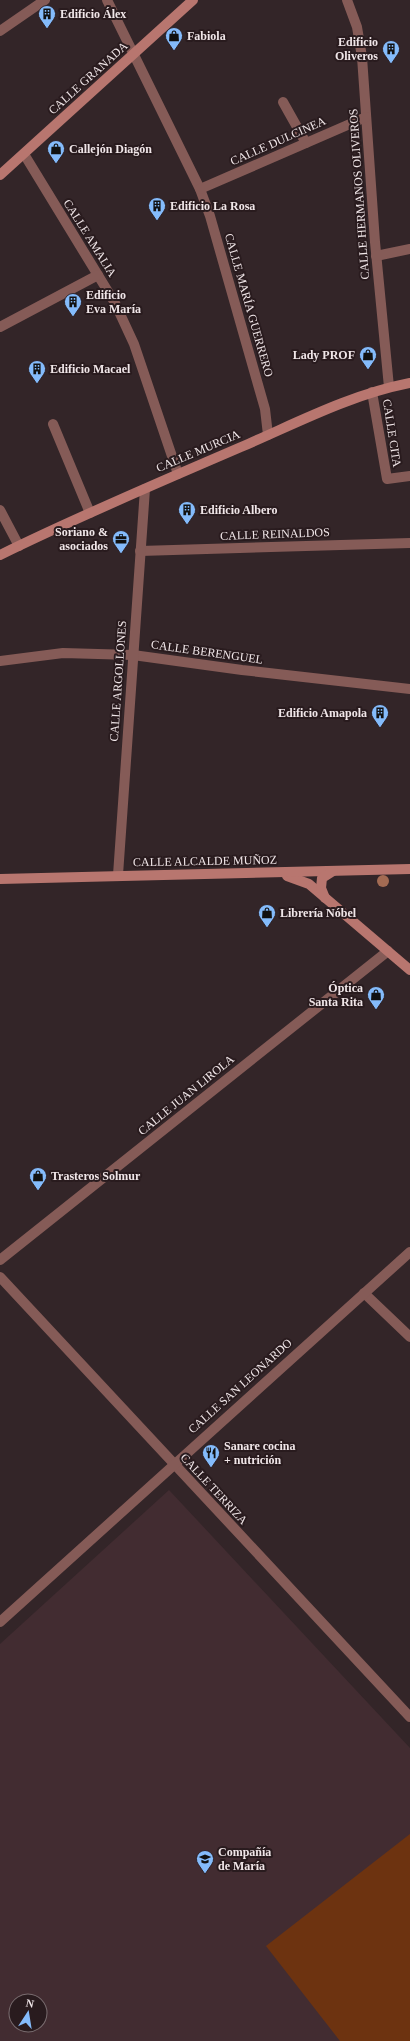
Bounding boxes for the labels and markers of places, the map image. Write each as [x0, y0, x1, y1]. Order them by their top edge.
building icon: Edificio Álex [37, 4, 57, 29]
place label: Edificio Álex [60, 7, 126, 21]
shop icon: Fabiola [164, 26, 184, 51]
place label: Fabiola [187, 29, 226, 43]
place label: Edificio Oliveros [335, 35, 378, 63]
building icon: Edificio Oliveros [381, 39, 401, 64]
shop icon: Callejón Diagón [46, 139, 66, 164]
place label: Callejón Diagón [69, 142, 152, 156]
building icon: Edificio La Rosa [147, 196, 167, 221]
place label: Edificio La Rosa [170, 199, 255, 213]
place label: Edificio Eva María [86, 288, 141, 316]
building icon: Edificio Eva María [63, 292, 83, 317]
shop icon: Lady PROF [358, 345, 378, 370]
place label: Lady PROF [293, 348, 355, 362]
building icon: Edificio Macael [27, 359, 47, 384]
place label: Edificio Macael [50, 362, 131, 376]
building icon: Edificio Albero [177, 500, 197, 525]
place label: Edificio Albero [200, 503, 277, 517]
place label: Soriano & asociados [55, 525, 108, 553]
office icon: Soriano & asociados [111, 529, 131, 554]
building icon: Edificio Amapola [370, 703, 390, 728]
place label: Edificio Amapola [278, 706, 367, 720]
shop icon: Librería Nóbel [257, 903, 277, 928]
place label: Librería Nóbel [280, 906, 357, 920]
place label: Óptica Santa Rita [309, 981, 363, 1009]
shop icon: Óptica Santa Rita [366, 985, 386, 1010]
shop icon: Trasteros Solmur [28, 1166, 48, 1191]
place label: Trasteros Solmur [51, 1169, 141, 1183]
place label: Sanare cocina + nutrición [224, 1439, 295, 1467]
restaurant icon: Sanare cocina + nutrición [201, 1443, 221, 1468]
place label: Compañía de María [218, 1845, 271, 1873]
school or university icon: Compañía de María [195, 1849, 215, 1874]

